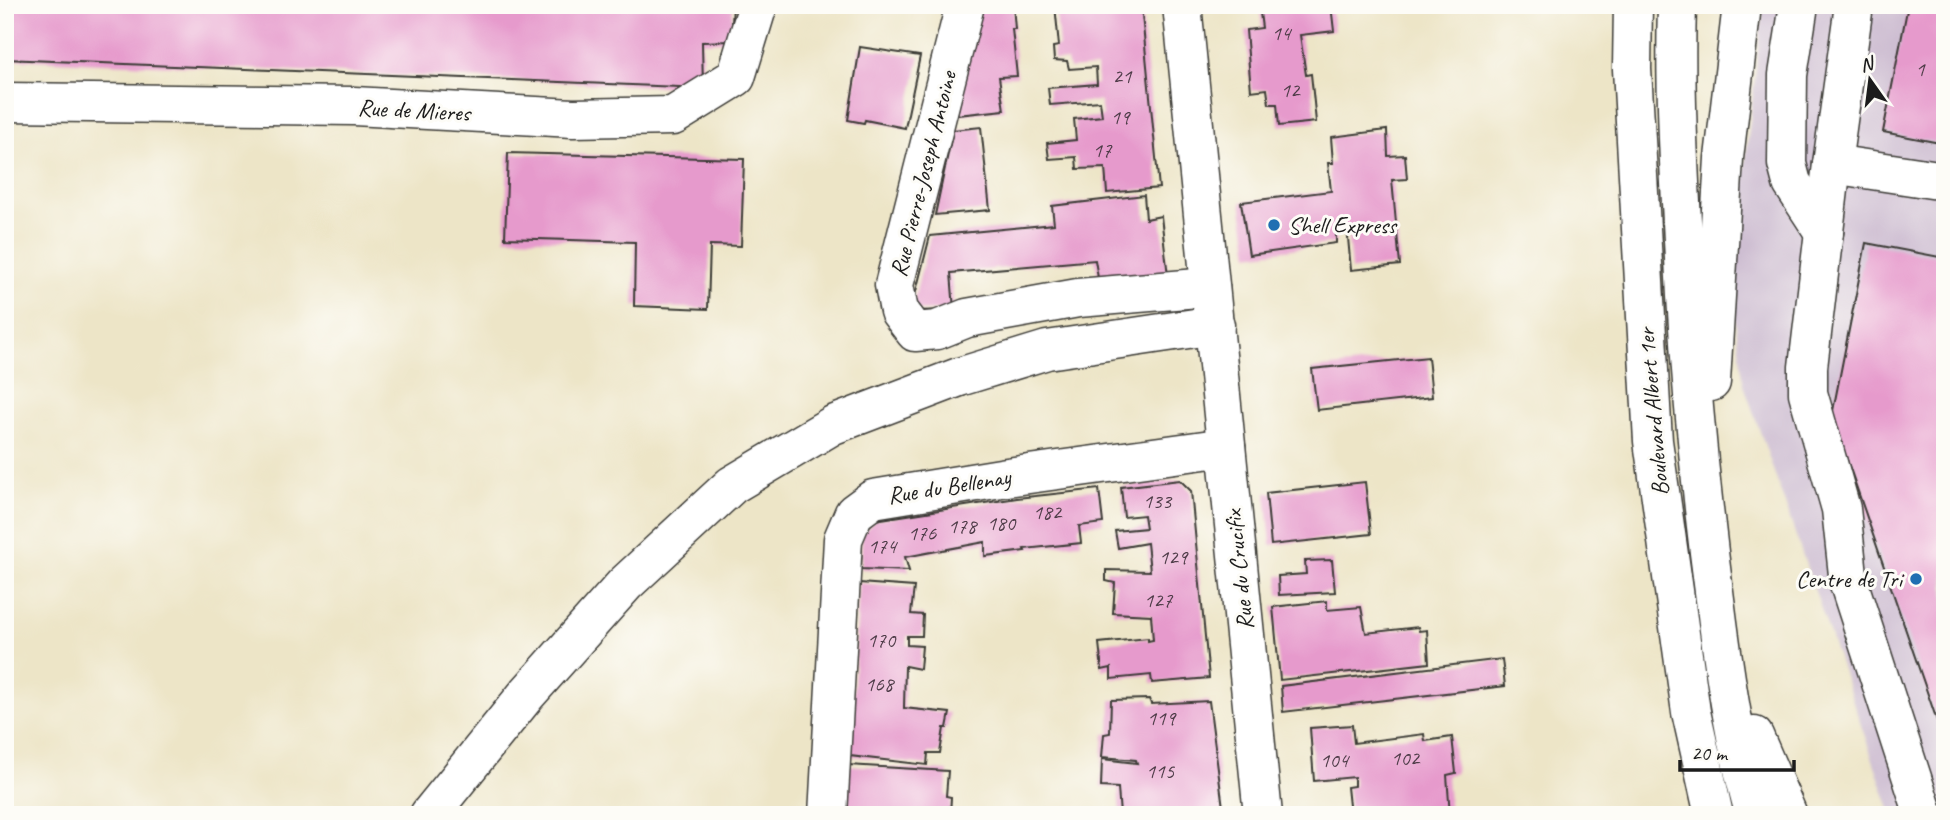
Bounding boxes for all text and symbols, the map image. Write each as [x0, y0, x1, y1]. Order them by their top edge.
house number: 14 [1272, 20, 1293, 46]
north arrow [1834, 46, 1904, 116]
text: N [1858, 51, 1878, 78]
house number: 1 [1915, 56, 1926, 82]
house number: 21 [1113, 63, 1133, 89]
street label: Rue Pierre-Joseph Antoine [883, 66, 964, 280]
house number: 12 [1281, 77, 1301, 103]
street label: Rue de Mieres [357, 92, 473, 128]
house number: 19 [1111, 104, 1131, 130]
house number: 17 [1093, 137, 1113, 163]
place label: Shell Express [1288, 210, 1398, 240]
marker: Shell Express [1266, 217, 1282, 233]
street label: Boulevard Albert 1er [1631, 325, 1675, 497]
street label: Rue du Bellenay [886, 461, 1014, 510]
house number: 133 [1143, 488, 1173, 514]
house number: 182 [1033, 499, 1063, 525]
street label: Rue du Crucifix [1218, 507, 1260, 631]
house number: 180 [987, 510, 1017, 536]
house number: 178 [948, 513, 979, 539]
house number: 176 [908, 520, 937, 546]
house number: 174 [868, 533, 899, 559]
house number: 129 [1159, 544, 1189, 570]
place label: Centre de Tri [1796, 564, 1904, 594]
marker: Centre de Tri [1908, 571, 1924, 587]
house number: 127 [1144, 587, 1174, 613]
house number: 170 [867, 627, 897, 653]
house number: 168 [865, 671, 896, 697]
house number: 119 [1147, 705, 1177, 731]
scale bar [1680, 729, 1794, 773]
text: 20 m [1691, 740, 1729, 766]
house number: 102 [1391, 745, 1421, 771]
house number: 104 [1320, 747, 1351, 773]
house number: 115 [1146, 758, 1176, 784]

